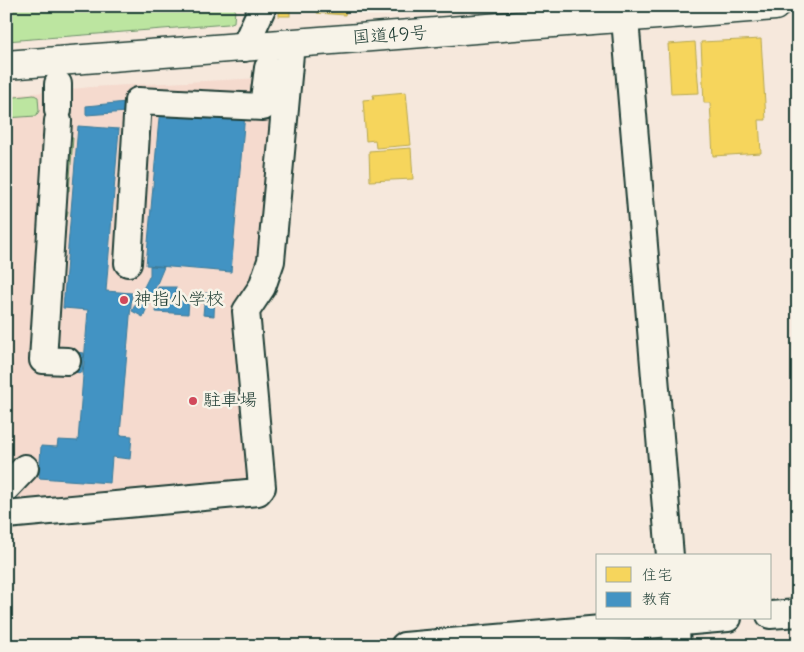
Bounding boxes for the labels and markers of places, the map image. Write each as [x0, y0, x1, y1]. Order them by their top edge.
place label: 神指小学校 [134, 288, 224, 312]
marker: 神指小学校 [118, 294, 130, 306]
place label: 駐車場 [203, 389, 257, 413]
marker: 駐車場 [187, 395, 199, 407]

